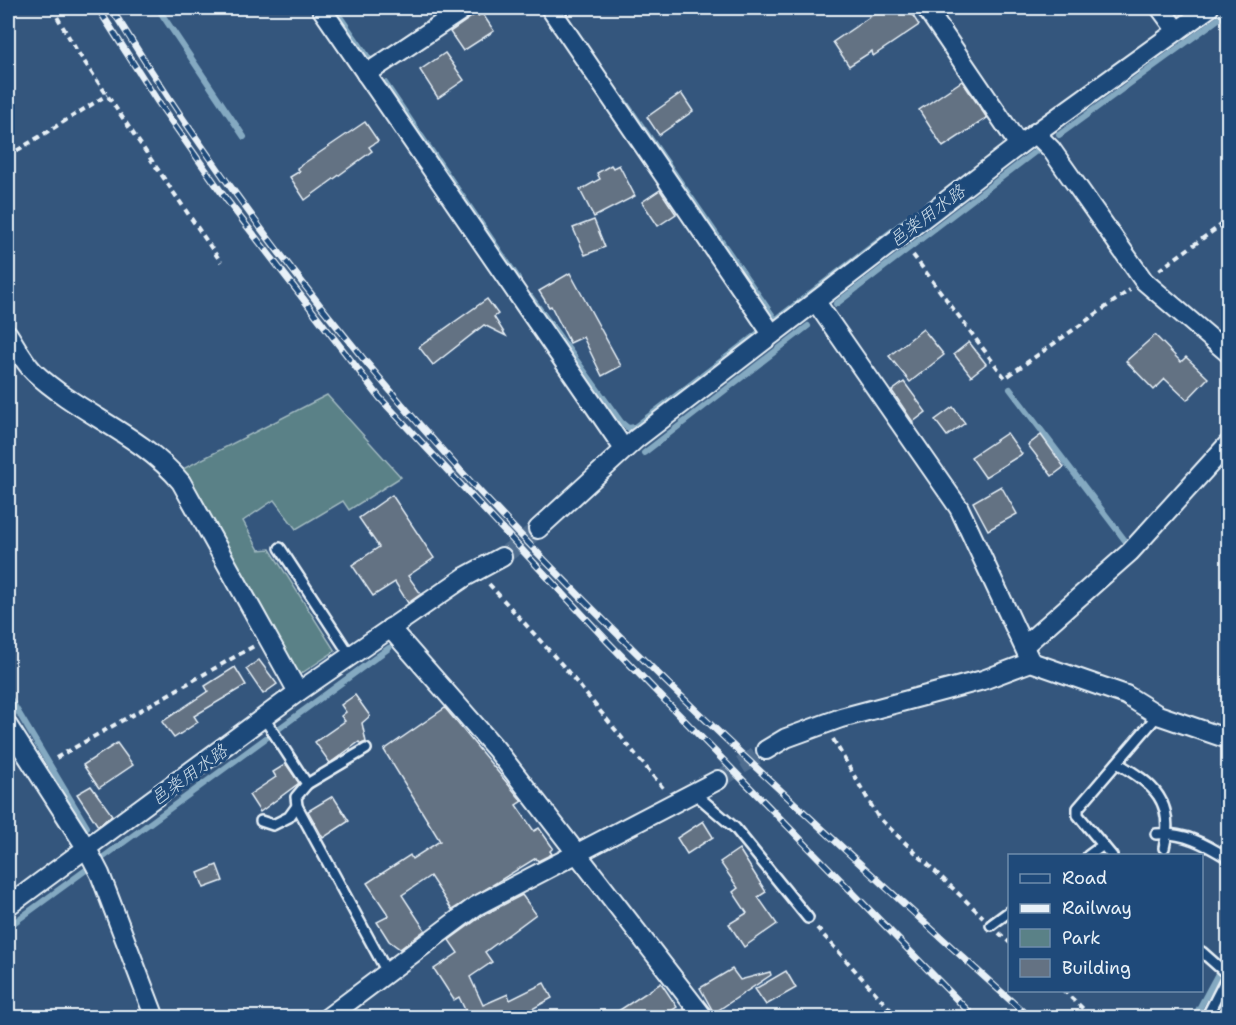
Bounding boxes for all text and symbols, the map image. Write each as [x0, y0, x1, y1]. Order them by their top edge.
water label: 邑楽用水路 [884, 179, 971, 253]
water label: 邑楽用水路 [146, 738, 233, 811]
legend [1008, 854, 1203, 992]
text: Road [1062, 866, 1107, 890]
text: Railway [1062, 896, 1132, 920]
text: Park [1062, 926, 1101, 950]
text: Building [1062, 956, 1131, 980]

